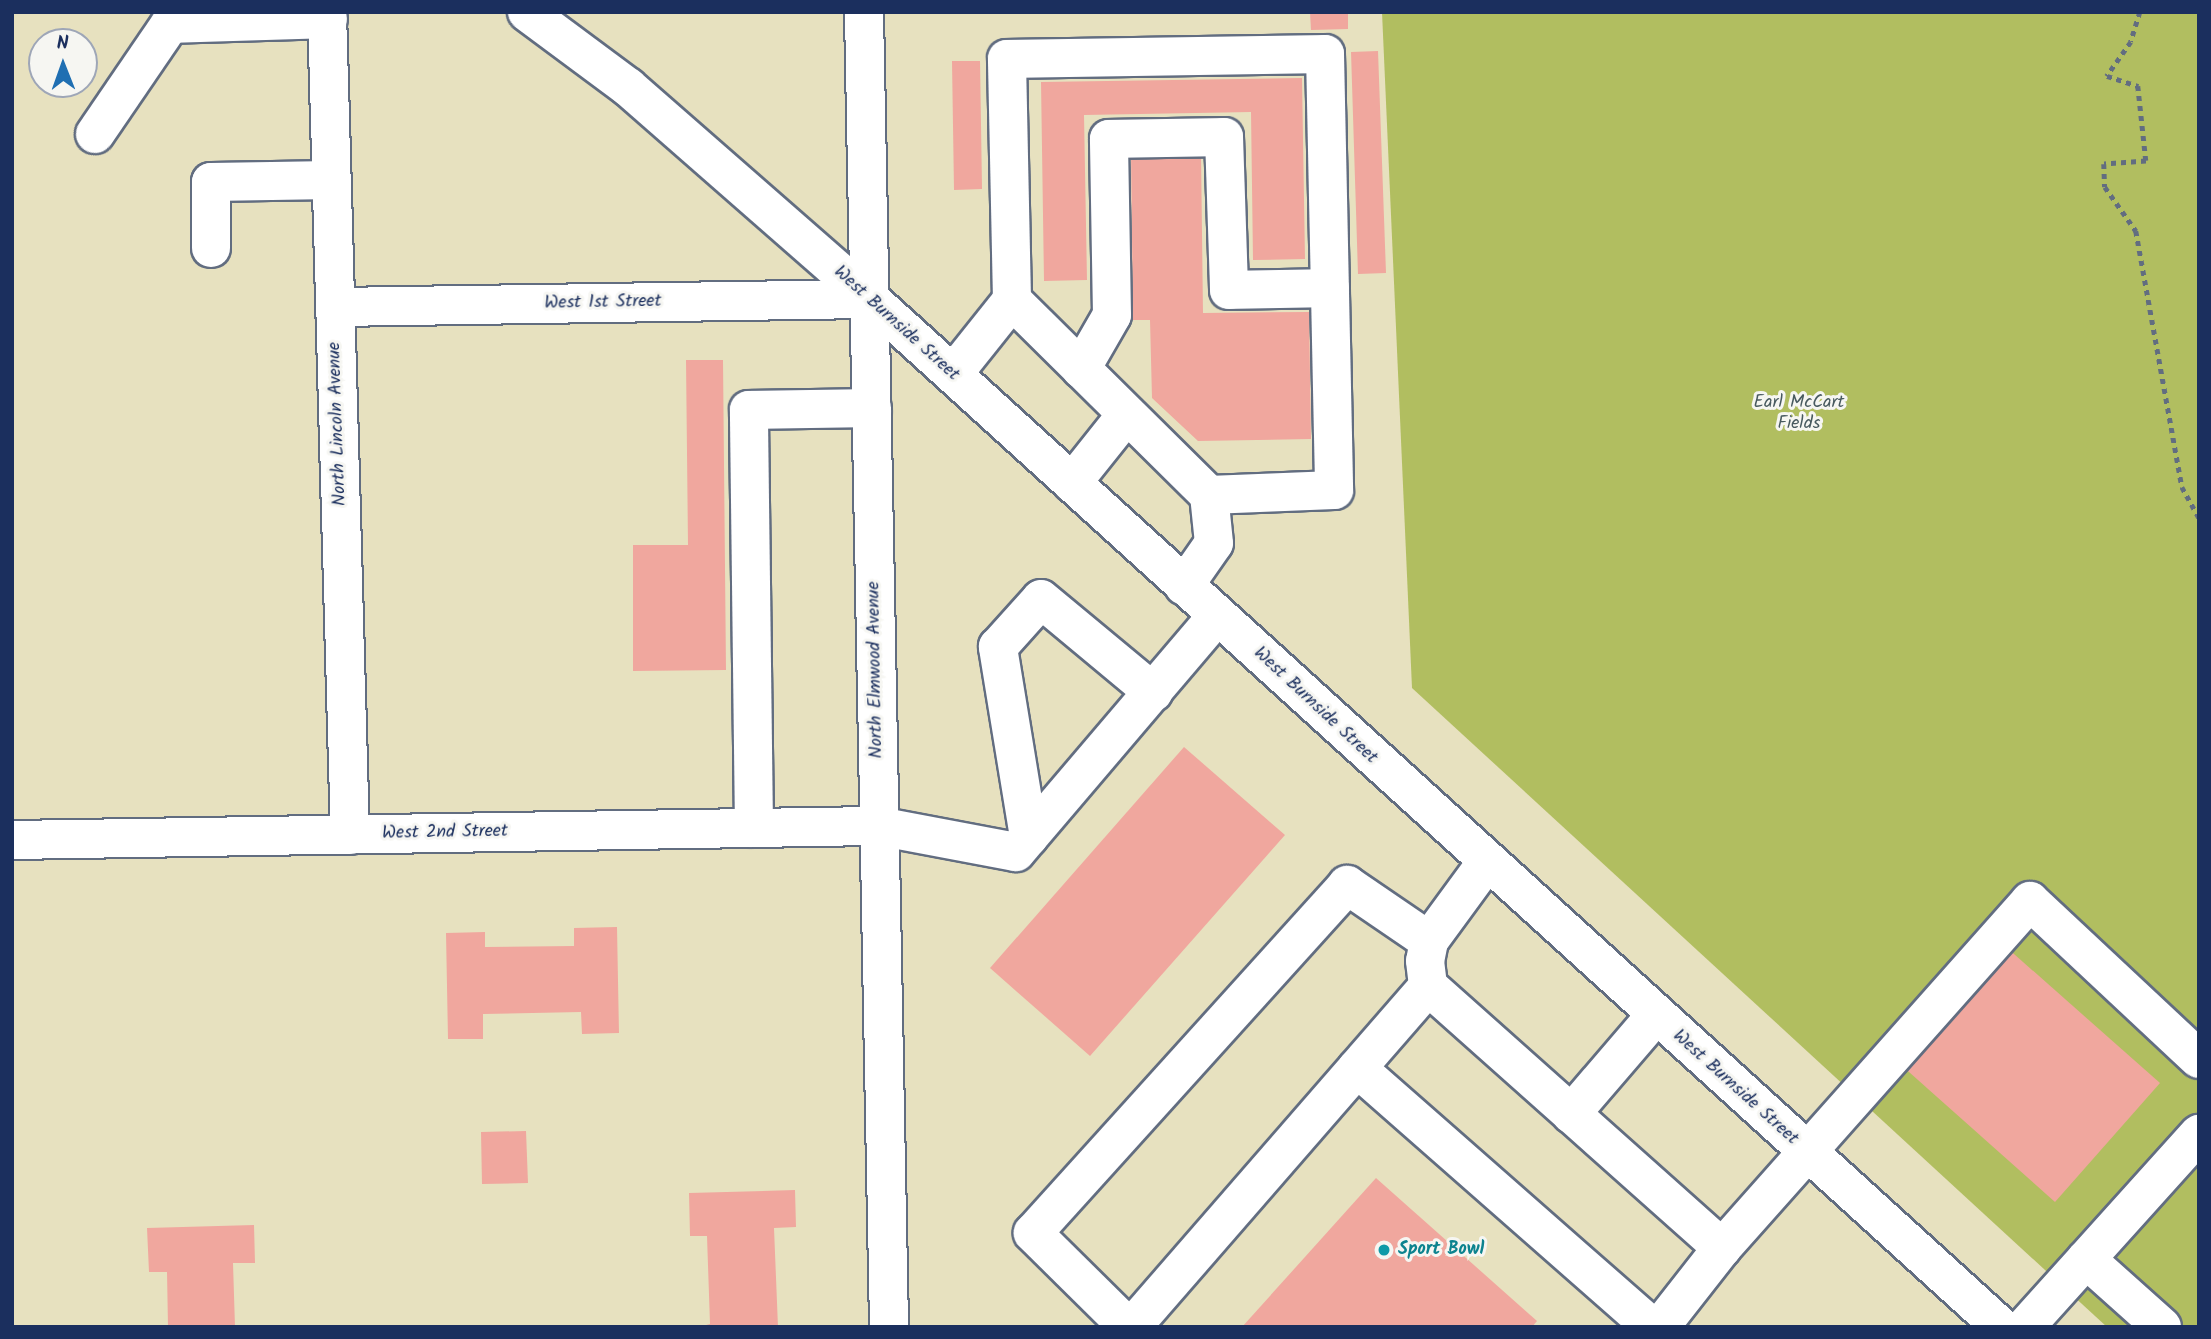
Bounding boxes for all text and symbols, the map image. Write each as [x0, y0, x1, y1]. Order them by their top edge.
north arrow [28, 28, 98, 98]
text: N [56, 29, 69, 59]
street label: West Burnside Street [829, 262, 963, 386]
street label: West 1st Street [544, 291, 662, 315]
street label: North Lincoln Avenue [324, 342, 352, 506]
park label: Earl McCart Fields [1754, 393, 1844, 436]
street label: North Elmwood Avenue [864, 581, 888, 759]
street label: West Burnside Street [1249, 643, 1381, 769]
street label: West 2nd Street [382, 821, 508, 845]
street label: West Burnside Street [1668, 1026, 1802, 1150]
place label: Sport Bowl [1398, 1239, 1484, 1261]
marker: Sport Bowl [1376, 1242, 1392, 1258]

